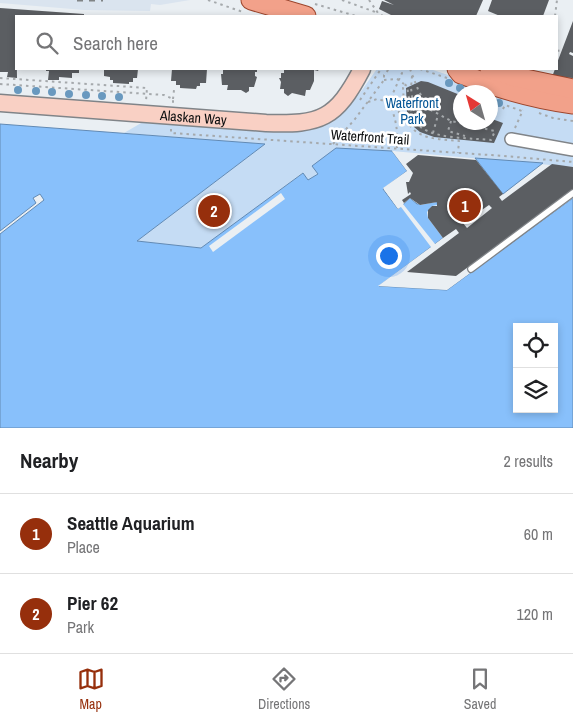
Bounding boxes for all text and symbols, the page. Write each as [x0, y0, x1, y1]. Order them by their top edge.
search box [15, 15, 558, 70]
icon: search [33, 29, 61, 57]
text: Search here [73, 30, 158, 56]
north arrow [453, 85, 498, 130]
park label: Waterfront Park [385, 94, 439, 128]
street label: Alaskan Way [159, 106, 228, 129]
street label: Waterfront Trail [330, 125, 410, 149]
pin: 1 [449, 187, 481, 225]
pin: 2 [198, 192, 230, 230]
your location [376, 243, 402, 269]
map controls [513, 323, 558, 413]
button: locate [513, 323, 558, 368]
button: layers [513, 368, 558, 413]
text: Nearby [20, 446, 78, 475]
text: 2 results [503, 450, 553, 472]
text: Seattle Aquarium [67, 510, 195, 536]
text: 1 [32, 523, 40, 545]
text: 60 m [524, 523, 553, 545]
text: Place [67, 536, 100, 558]
text: Pier 62 [67, 590, 118, 616]
text: 2 [32, 603, 40, 625]
text: 120 m [517, 603, 553, 625]
text: Park [67, 616, 94, 638]
tab: Map [77, 665, 105, 713]
tab: Directions [258, 665, 310, 713]
tab: Saved [464, 665, 496, 713]

